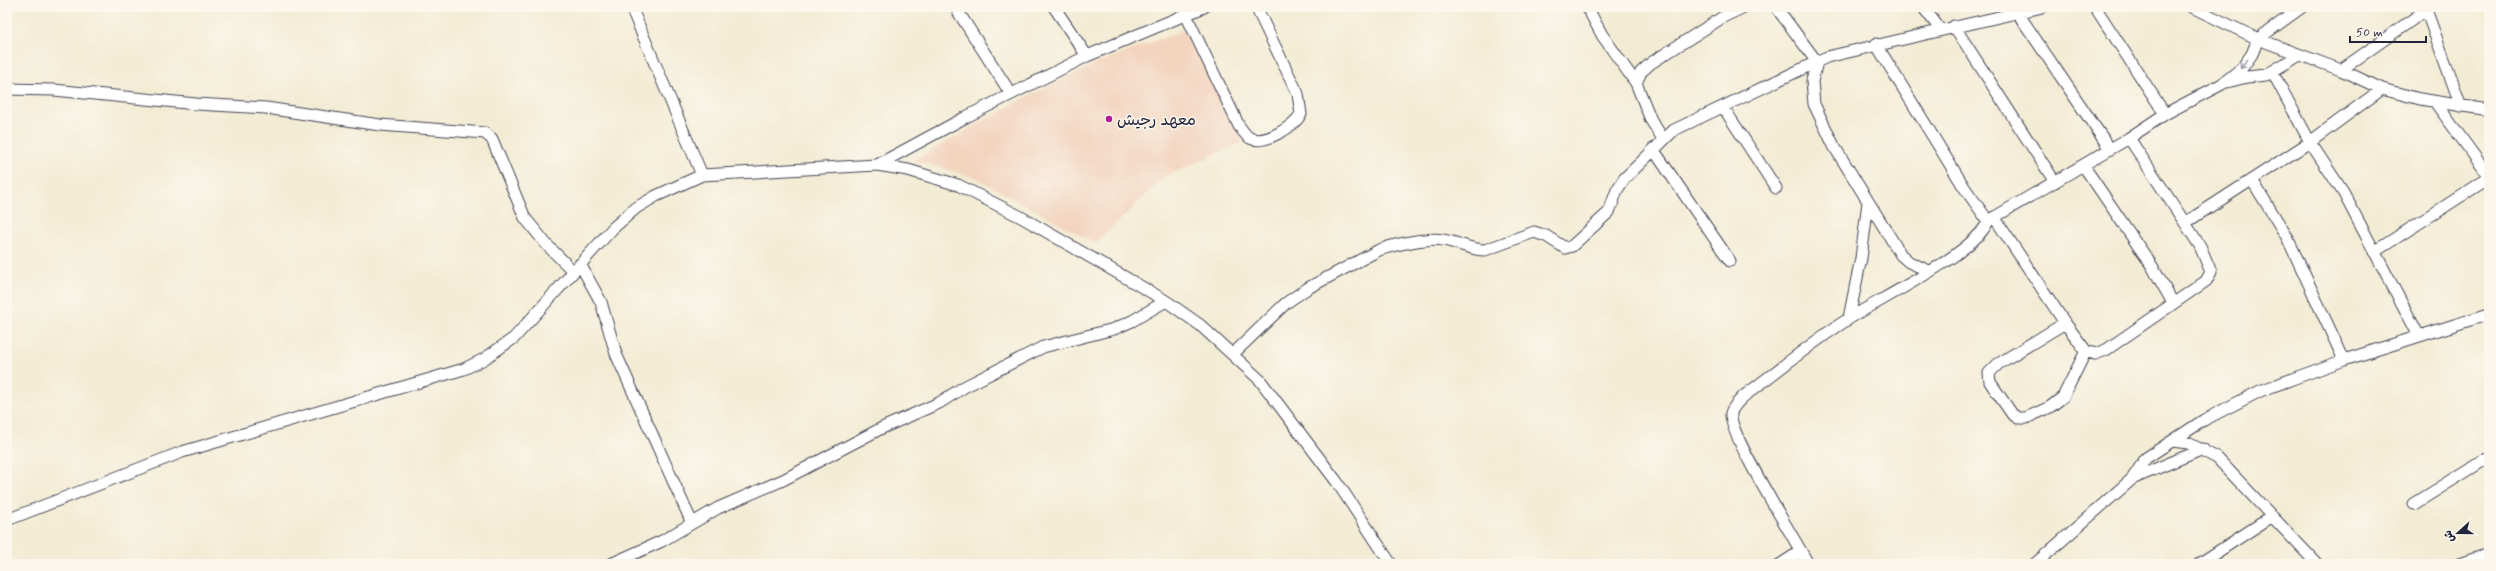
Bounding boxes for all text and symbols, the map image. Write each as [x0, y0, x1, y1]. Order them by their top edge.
scale bar [2350, 18, 2426, 44]
text: 50 m [2356, 25, 2383, 41]
one-way arrow [2240, 59, 2248, 70]
place label: معهد رجيش [1117, 110, 1196, 131]
marker: معهد رجيش [1104, 114, 1114, 124]
north arrow [2438, 513, 2478, 553]
text: ش [2441, 528, 2458, 544]

